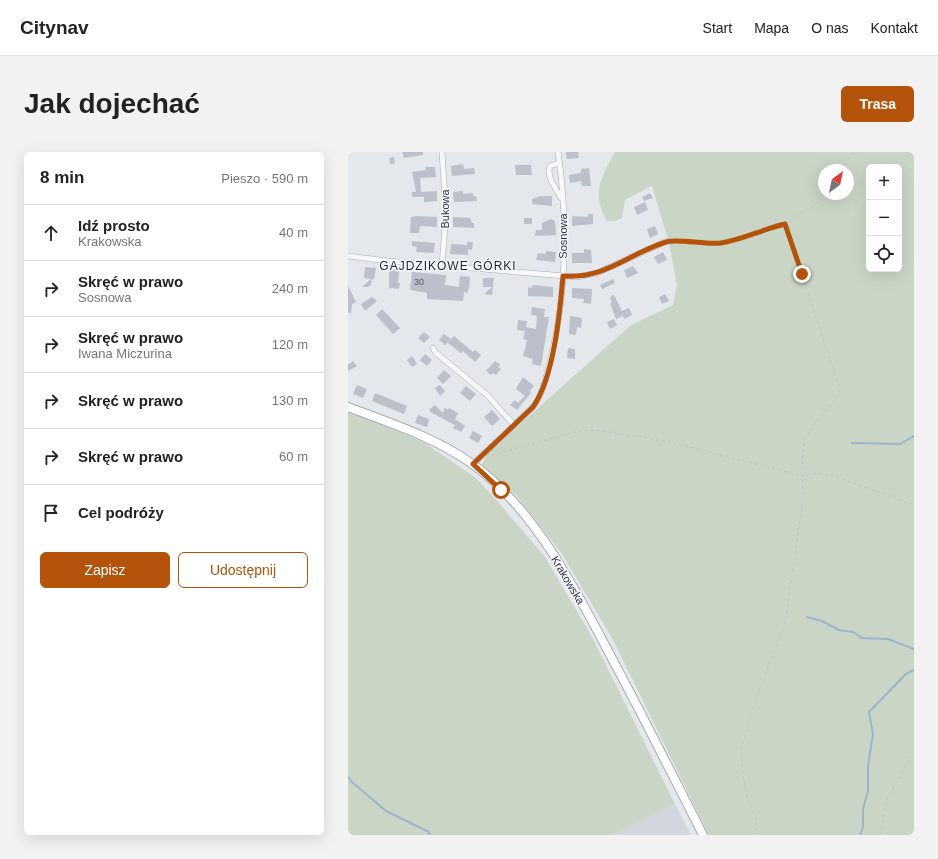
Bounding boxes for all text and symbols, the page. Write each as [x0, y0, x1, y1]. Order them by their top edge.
text: Citynav [20, 17, 89, 38]
text: Start [703, 20, 732, 36]
text: Mapa [754, 20, 789, 36]
text: O nas [811, 20, 849, 36]
text: Kontakt [871, 20, 918, 36]
button: Trasa [841, 86, 914, 122]
text: Jak dojechać [24, 88, 200, 119]
north arrow [818, 164, 854, 200]
map controls [866, 164, 902, 272]
button: + [866, 164, 902, 200]
text: 8 min [40, 168, 84, 187]
text: Pieszo · 590 m [221, 171, 308, 186]
street label: Bukowa [439, 189, 451, 229]
button: − [866, 200, 902, 236]
street label: Sosnowa [557, 212, 569, 259]
text: Idź prosto [78, 217, 150, 234]
icon: ahead [40, 222, 62, 244]
text: 40 m [279, 225, 308, 240]
text: Krakowska [78, 234, 142, 249]
button: locate [866, 236, 902, 272]
district label: GAJDZIKOWE GÓRKI [379, 258, 517, 273]
route end [793, 265, 811, 283]
text: Skręć w prawo [78, 273, 183, 290]
house number: 30 [414, 277, 424, 287]
icon: right [40, 278, 62, 300]
text: 240 m [272, 281, 308, 296]
text: Sosnowa [78, 290, 131, 305]
text: Skręć w prawo [78, 329, 183, 346]
icon: right [40, 334, 62, 356]
text: 120 m [272, 337, 308, 352]
text: Iwana Miczurina [78, 346, 172, 361]
icon: right [40, 390, 62, 412]
text: Skręć w prawo [78, 392, 183, 409]
text: 130 m [272, 393, 308, 408]
icon: right [40, 446, 62, 468]
text: Skręć w prawo [78, 448, 183, 465]
text: 60 m [279, 449, 308, 464]
route start [492, 481, 510, 499]
icon: arrive [40, 502, 62, 524]
text: Cel podróży [78, 504, 164, 521]
button: Zapisz [40, 552, 170, 588]
button: Udostępnij [178, 552, 308, 588]
street label: Krakowska [549, 554, 587, 607]

